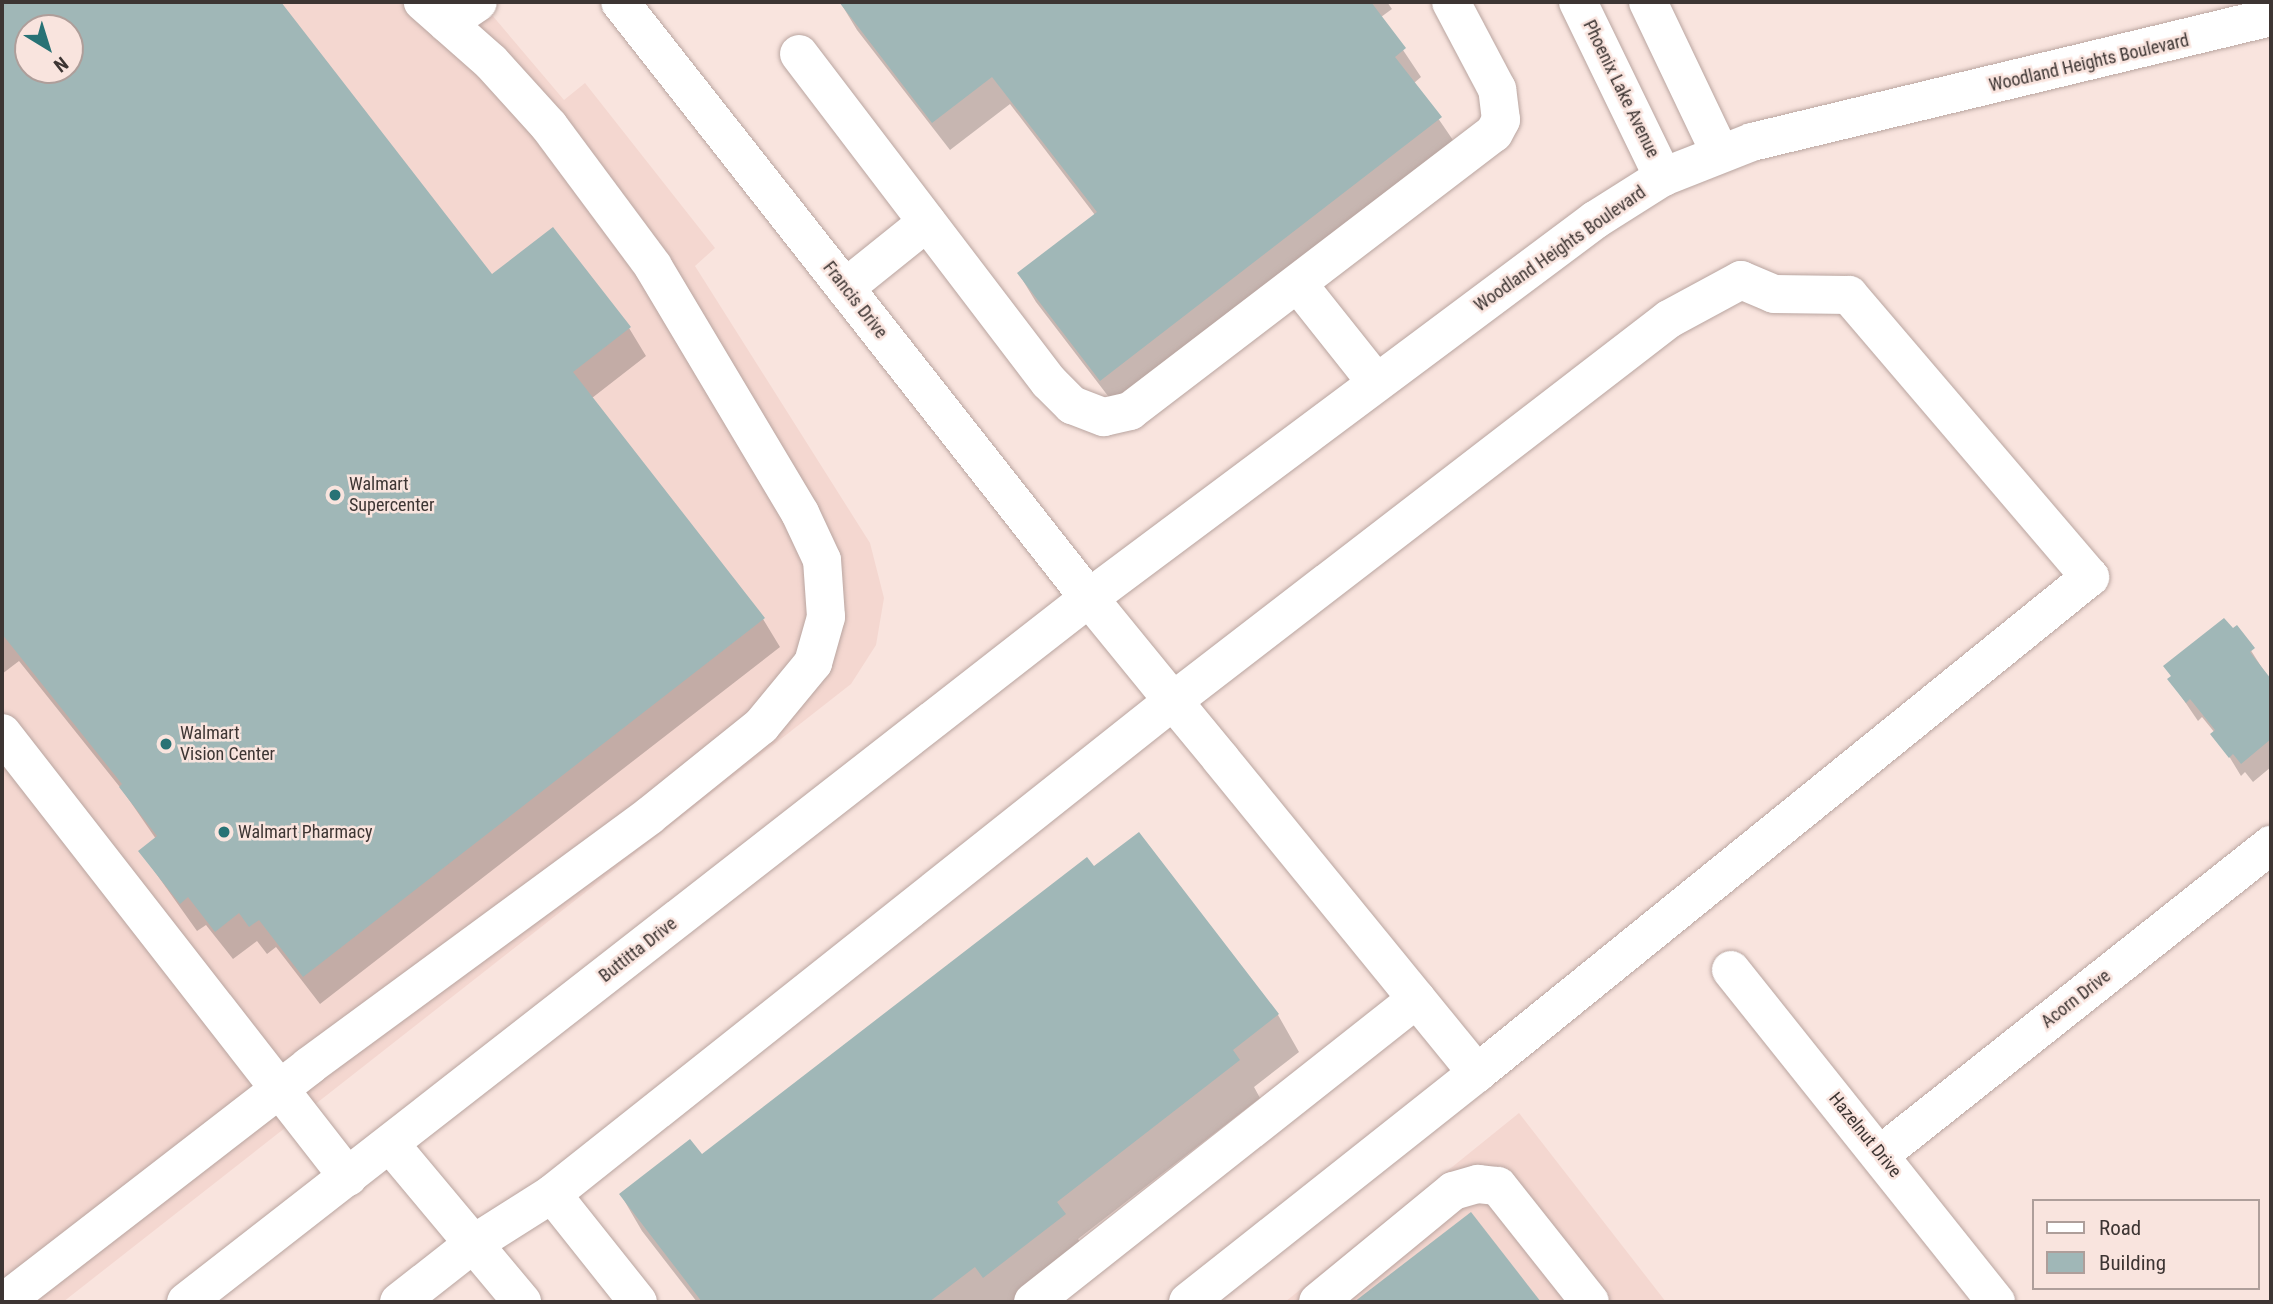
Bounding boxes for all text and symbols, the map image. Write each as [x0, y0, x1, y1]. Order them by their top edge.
north arrow [14, 14, 84, 84]
street label: Phoenix Lake Avenue [1578, 17, 1664, 161]
street label: Woodland Heights Boulevard [1987, 29, 2191, 97]
text: N [49, 52, 73, 77]
street label: Woodland Heights Boulevard [1470, 182, 1650, 316]
street label: Francis Drive [818, 257, 892, 343]
place label: Walmart Supercenter [349, 474, 434, 516]
marker: Walmart Supercenter [327, 487, 343, 503]
place label: Walmart Vision Center [180, 723, 275, 766]
marker: Walmart Vision Center [158, 736, 174, 752]
place label: Walmart Pharmacy [238, 821, 372, 843]
marker: Walmart Pharmacy [216, 824, 232, 840]
street label: Buttitta Drive [595, 913, 681, 987]
street label: Acorn Drive [2037, 965, 2115, 1033]
street label: Hazelnut Drive [1824, 1088, 1906, 1182]
legend [2032, 1199, 2259, 1290]
text: Road [2099, 1216, 2141, 1240]
text: Building [2099, 1251, 2166, 1275]

